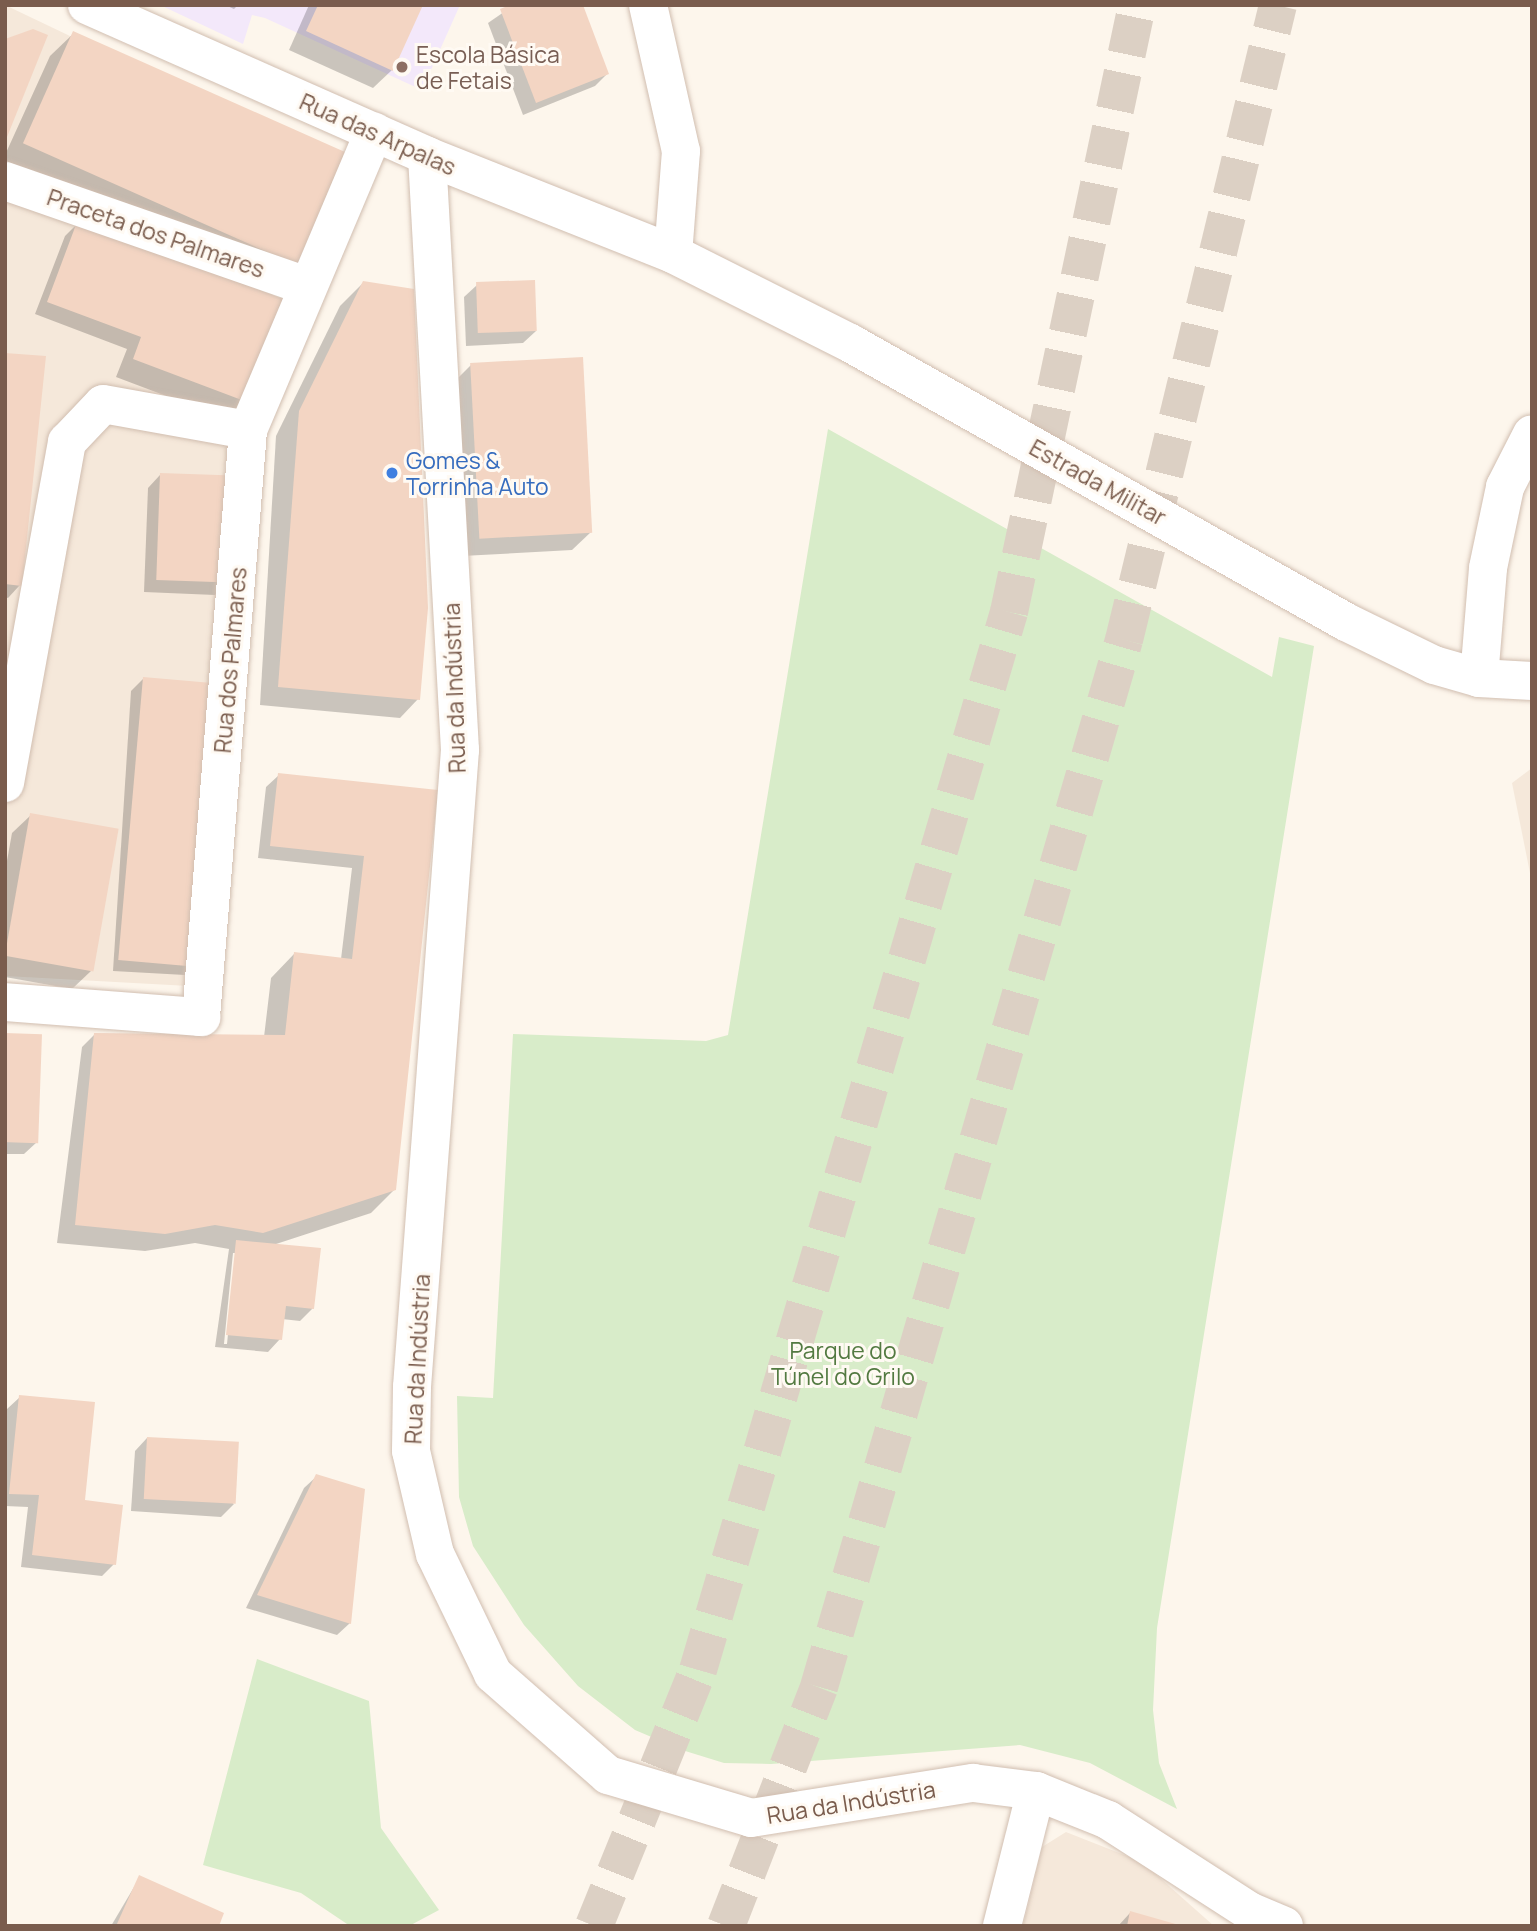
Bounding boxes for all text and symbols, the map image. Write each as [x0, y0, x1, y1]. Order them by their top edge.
place label: Escola Básica de Fetais [416, 40, 560, 94]
marker: Escola Básica de Fetais [394, 59, 410, 75]
street label: Rua das Arpalas [296, 87, 460, 181]
street label: Praceta dos Palmares [44, 183, 268, 283]
street label: Estrada Militar [1025, 433, 1171, 531]
place label: Gomes & Torrinha Auto [406, 446, 549, 500]
marker: Gomes & Torrinha Auto [384, 465, 400, 481]
street label: Rua dos Palmares [208, 566, 252, 754]
street label: Rua da Indústria [437, 602, 471, 774]
street label: Rua da Indústria [399, 1273, 435, 1445]
park label: Parque do Túnel do Grilo [771, 1336, 915, 1390]
street label: Rua da Indústria [765, 1775, 937, 1829]

